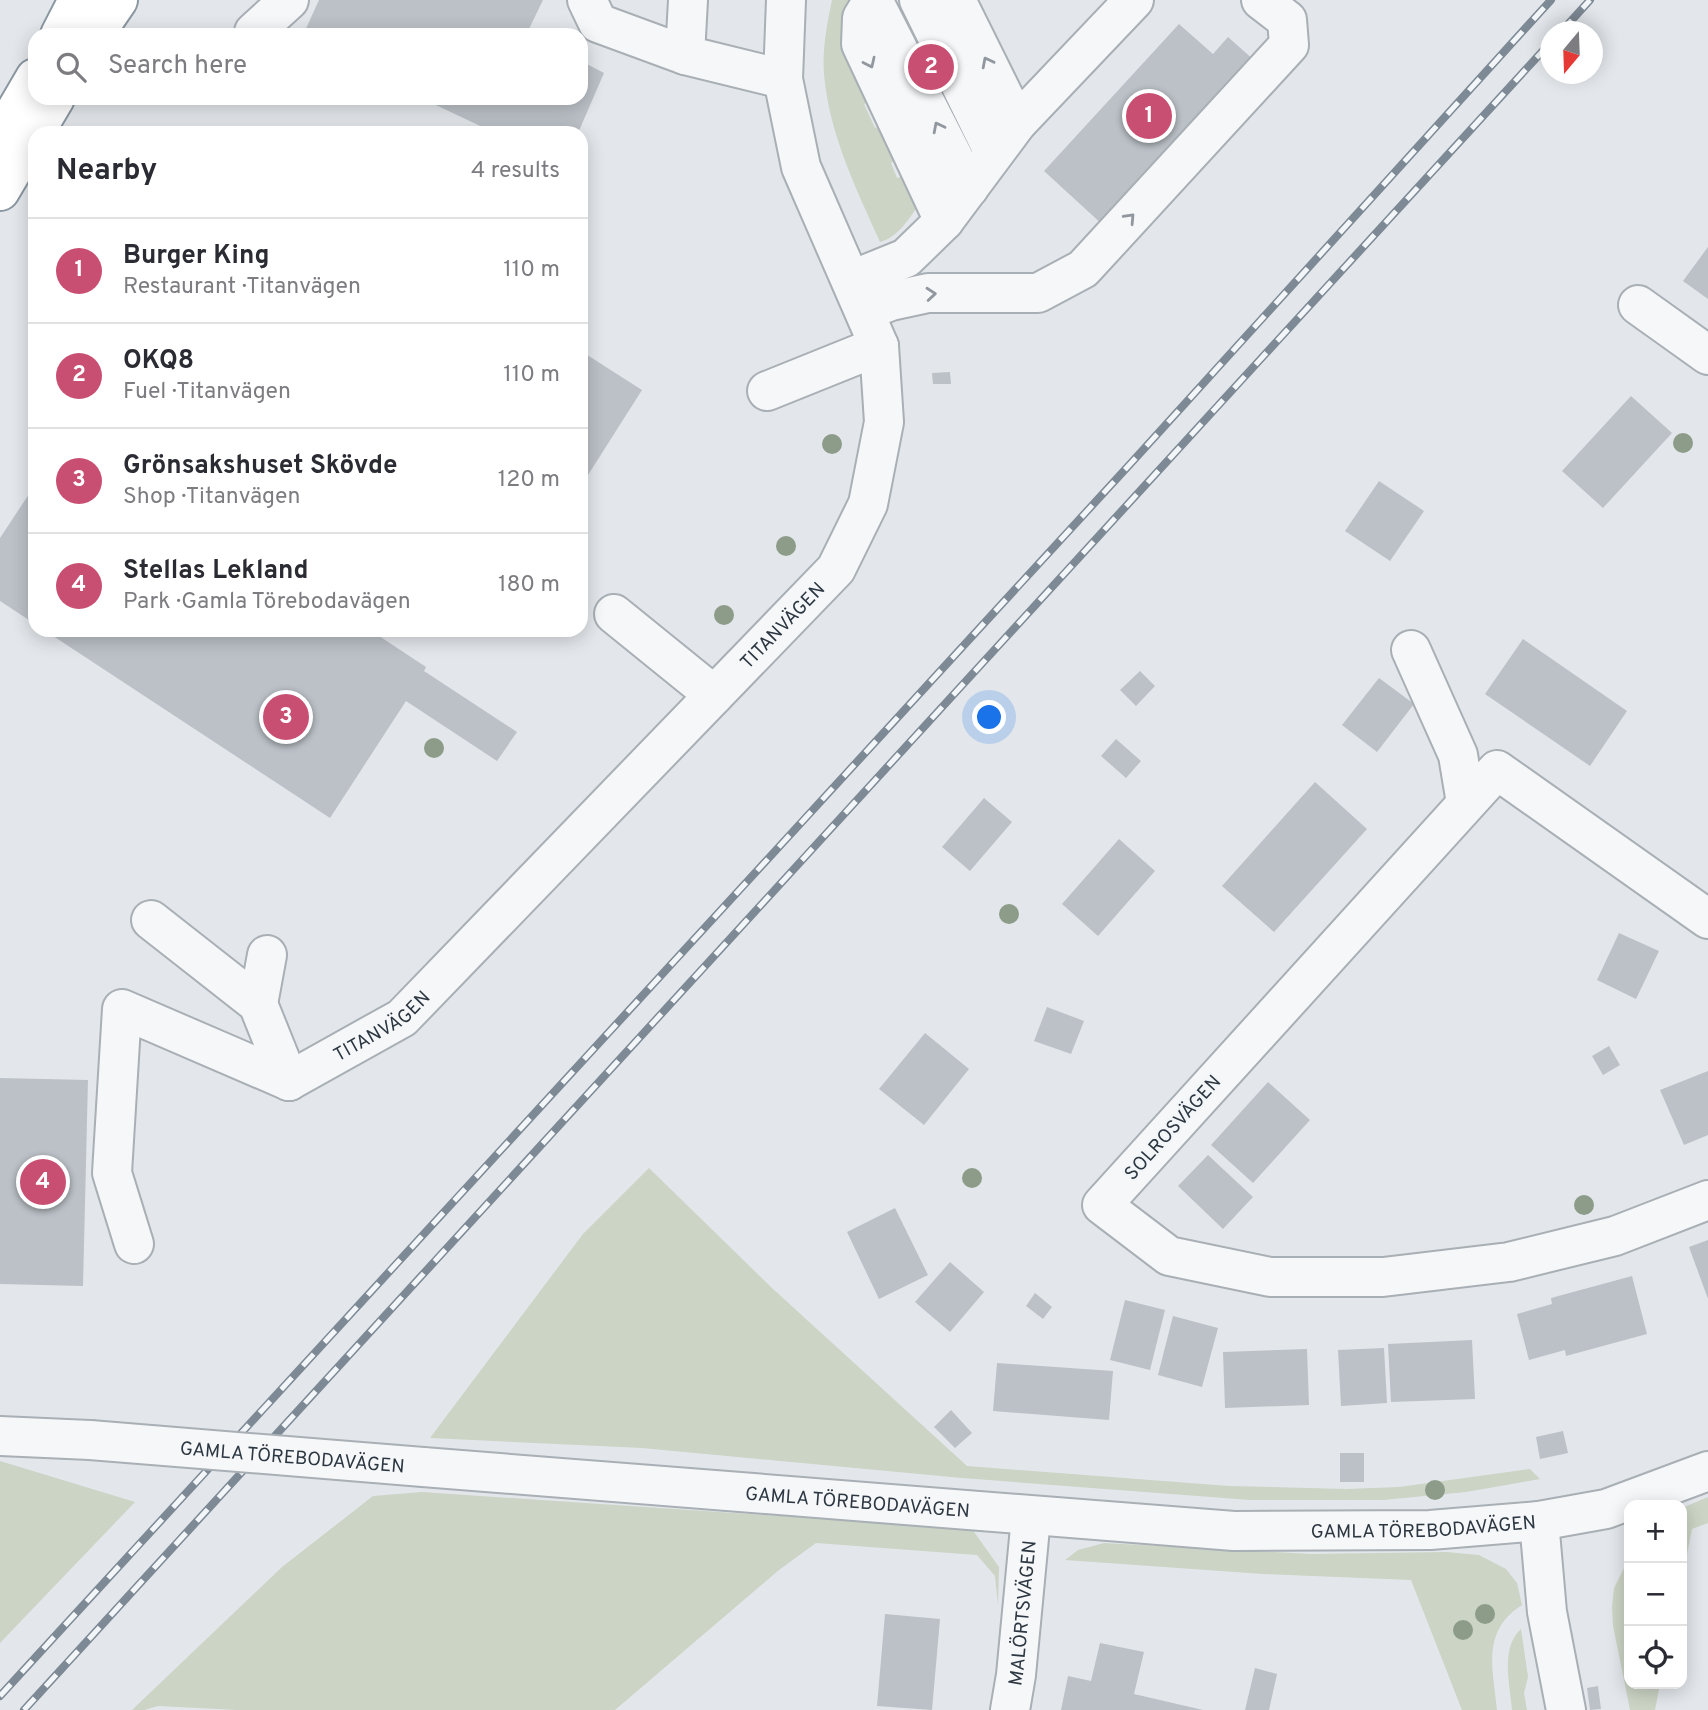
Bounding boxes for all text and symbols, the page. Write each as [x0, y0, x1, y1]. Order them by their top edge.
north arrow [1540, 21, 1603, 84]
search box [28, 28, 588, 105]
pin: 2 [908, 41, 954, 93]
icon: search [52, 48, 90, 86]
text: Search here [108, 50, 247, 83]
one-way arrow [862, 56, 876, 68]
one-way arrow [981, 57, 995, 69]
pin: 1 [1126, 90, 1172, 142]
one-way arrow [932, 122, 946, 134]
text: Nearby [56, 153, 157, 190]
text: 4 results [471, 157, 560, 186]
one-way arrow [1121, 214, 1134, 227]
text: Burger King [123, 240, 270, 273]
text: 1 [74, 256, 84, 285]
text: 110 m [503, 256, 560, 285]
text: Restaurant · Titanvägen [123, 273, 361, 302]
one-way arrow [925, 287, 936, 302]
text: OKQ8 [123, 345, 194, 378]
text: 2 [72, 361, 86, 390]
text: 110 m [503, 361, 560, 390]
text: Fuel · Titanvägen [123, 378, 291, 407]
text: Grönsakshuset Skövde [123, 450, 397, 483]
text: 3 [72, 466, 86, 495]
text: 120 m [498, 466, 560, 495]
text: Shop · Titanvägen [123, 483, 301, 512]
text: Stellas Lekland [123, 555, 309, 588]
text: 4 [72, 571, 86, 600]
text: 180 m [498, 571, 560, 600]
street label: TITANVÄGEN [736, 578, 831, 675]
text: Park · Gamla Törebodavägen [123, 588, 411, 617]
pin: 3 [263, 691, 309, 743]
your location [972, 700, 1006, 734]
street label: TITANVÄGEN [330, 986, 436, 1068]
street label: SOLROSVÄGEN [1119, 1070, 1227, 1186]
pin: 4 [20, 1156, 66, 1208]
street label: GAMLA TÖREBODAVÄGEN [179, 1437, 405, 1479]
street label: GAMLA TÖREBODAVÄGEN [744, 1482, 971, 1524]
map controls [1624, 1500, 1687, 1689]
button: + [1624, 1500, 1687, 1563]
street label: GAMLA TÖREBODAVÄGEN [1311, 1511, 1537, 1545]
street label: MALÖRTSVÄGEN [1004, 1539, 1043, 1688]
button: − [1624, 1563, 1687, 1626]
button: locate [1624, 1626, 1687, 1689]

